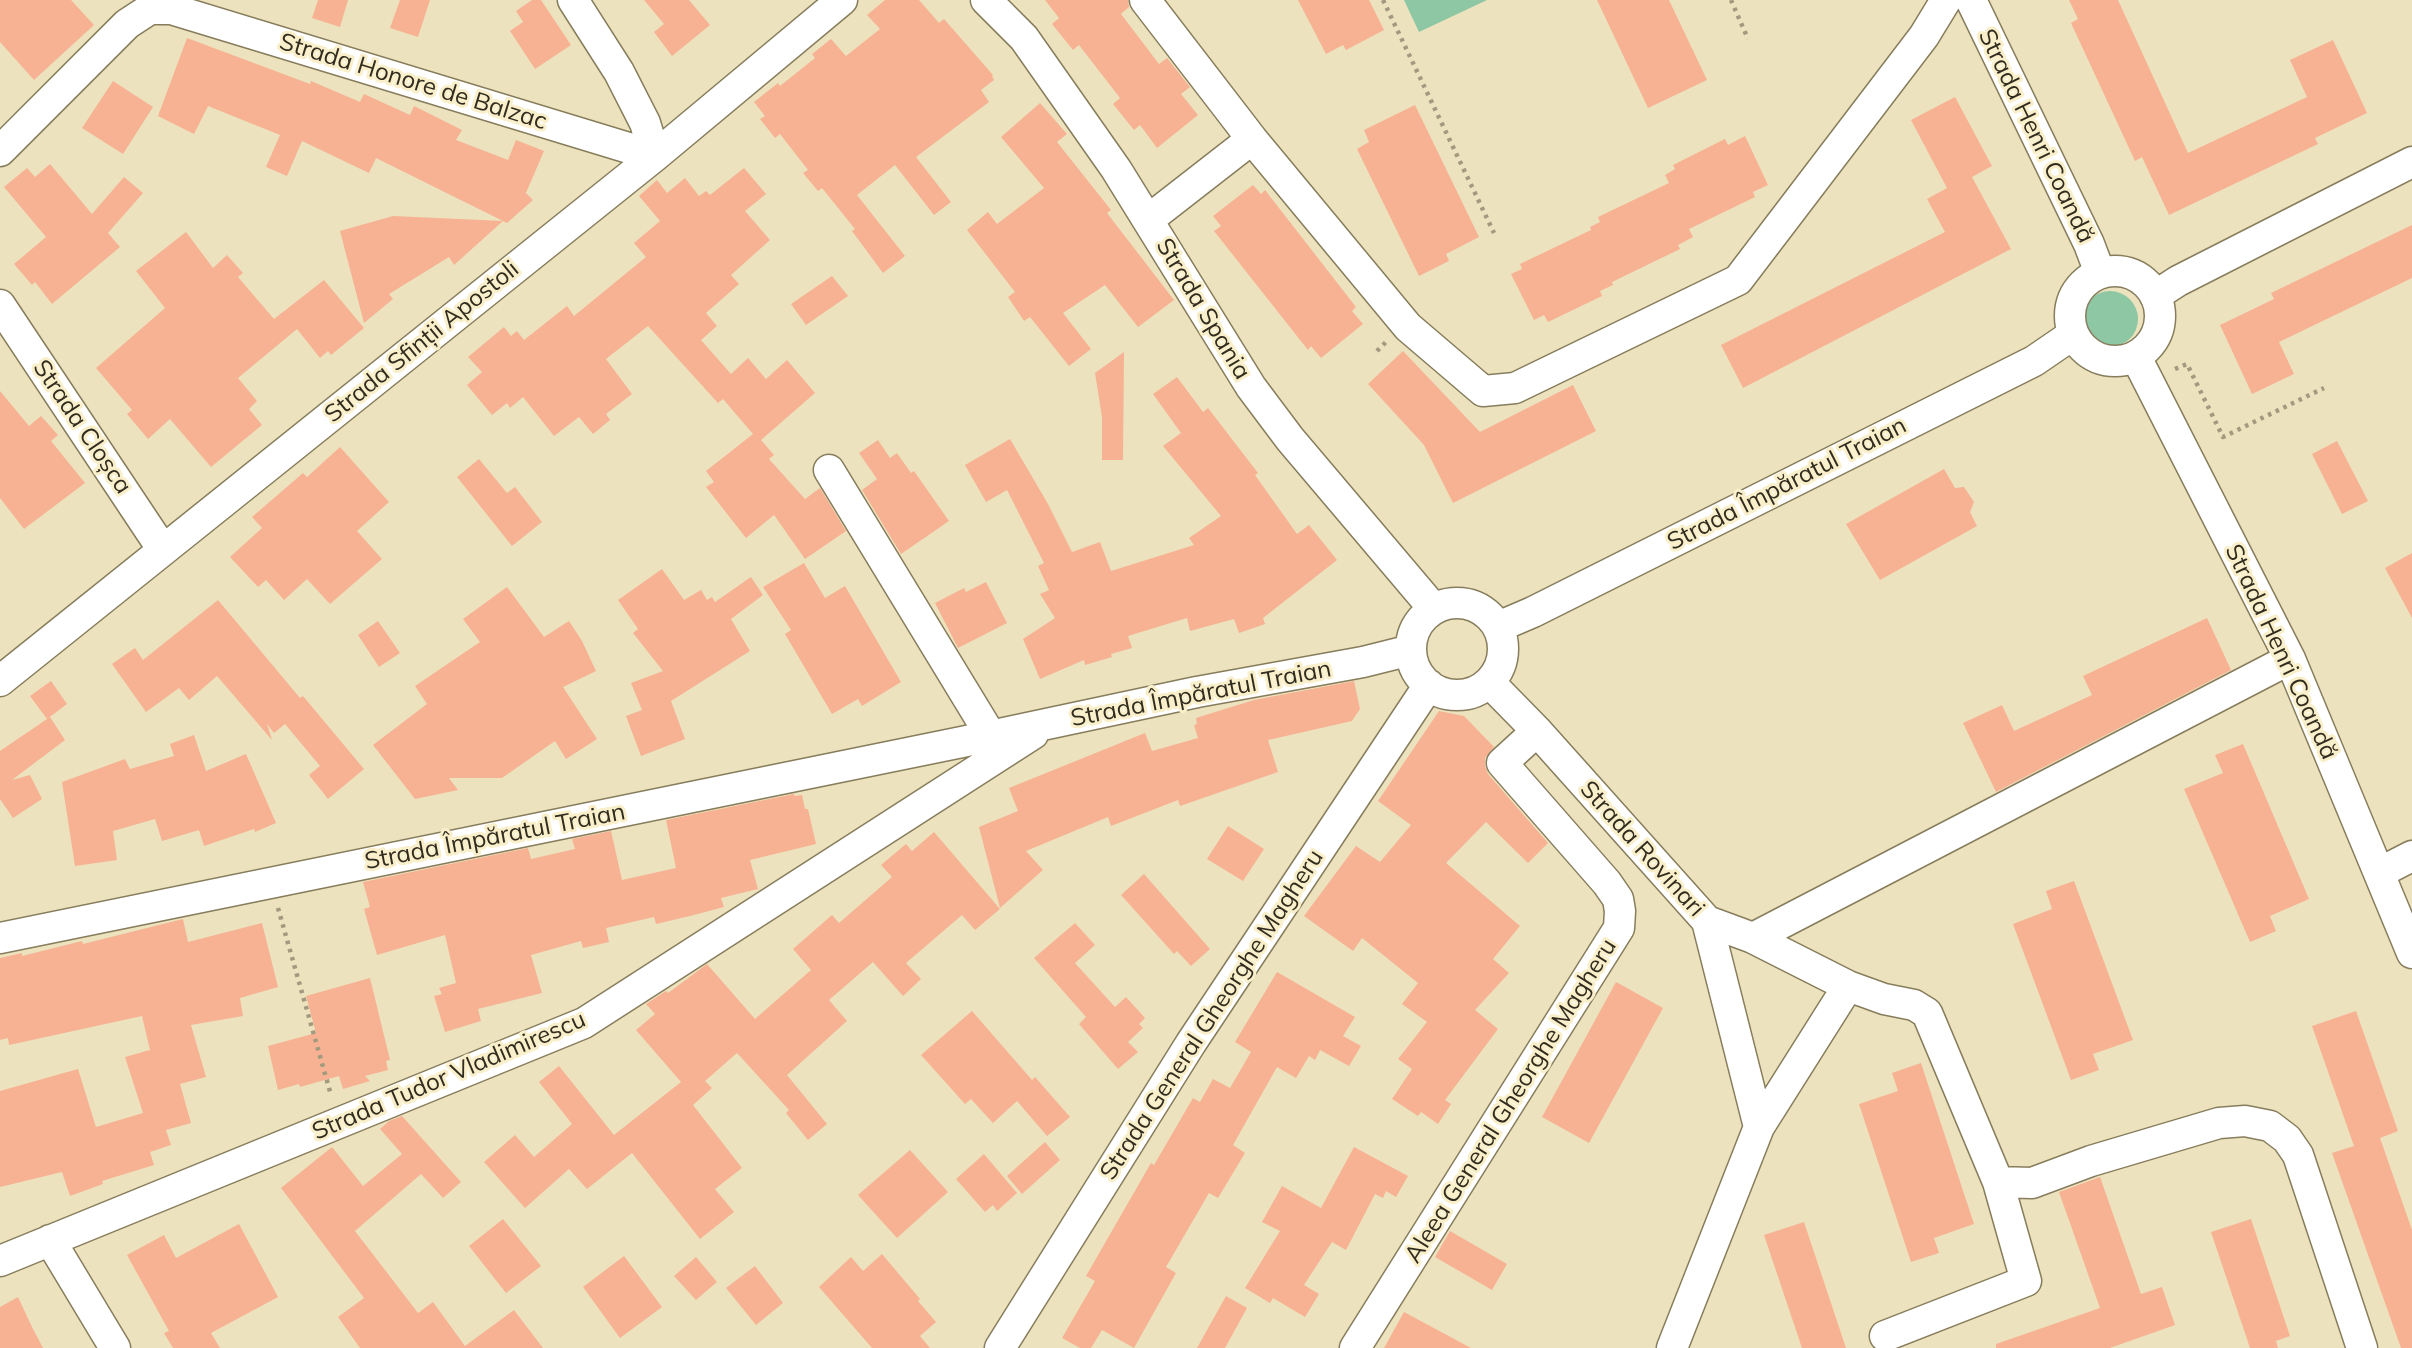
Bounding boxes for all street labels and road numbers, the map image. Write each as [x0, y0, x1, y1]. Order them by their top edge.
street label: Strada Henri Coandă [1972, 24, 2100, 248]
street label: Strada Honore de Balzac [276, 28, 550, 136]
street label: Strada Spania [1150, 233, 1256, 385]
street label: Strada Sfinții Apostoli [319, 255, 525, 429]
street label: Strada Cloșca [27, 355, 137, 499]
street label: Strada Împăratul Traian [1663, 411, 1911, 557]
street label: Strada Henri Coandă [2218, 540, 2344, 764]
street label: Strada Împăratul Traian [1068, 655, 1334, 733]
street label: Strada Rovinari [1574, 775, 1710, 923]
street label: Strada Împăratul Traian [362, 798, 628, 876]
street label: Strada General Gheorghe Magheru [1094, 844, 1330, 1186]
street label: Aleea General Gheorghe Magheru [1399, 934, 1623, 1268]
street label: Strada Tudor Vladimirescu [308, 1005, 590, 1147]

